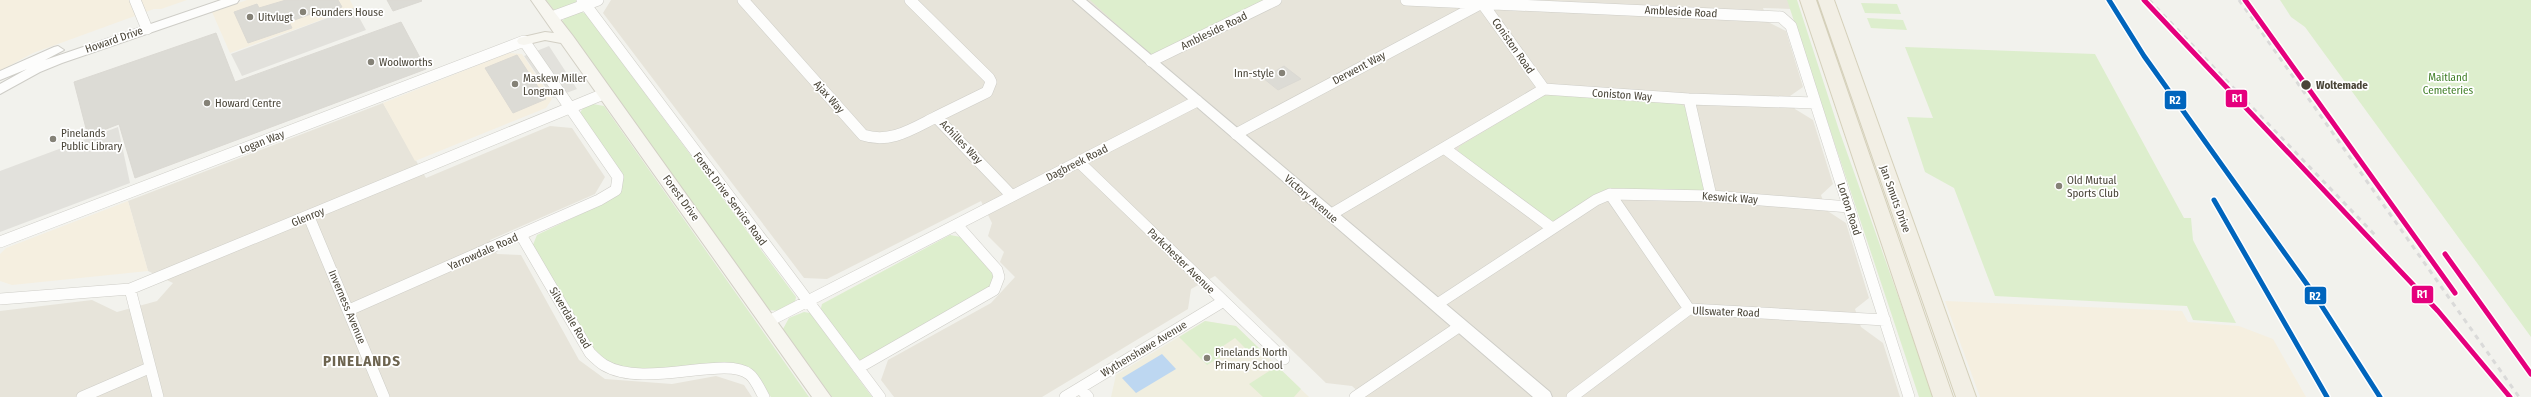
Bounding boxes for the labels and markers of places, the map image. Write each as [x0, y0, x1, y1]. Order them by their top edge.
place label: Founders House [311, 6, 383, 19]
marker: Founders House [298, 7, 308, 17]
place label: Uitvlugt [258, 11, 294, 24]
marker: Uitvlugt [245, 12, 255, 22]
place label: Woolworths [379, 56, 433, 69]
marker: Woolworths [366, 57, 376, 67]
place label: Inn-style [1234, 67, 1274, 80]
marker: Inn-style [1277, 68, 1287, 78]
place label: Maskew Miller Longman [523, 72, 587, 98]
marker: Woltemade [2299, 78, 2313, 92]
marker: Maskew Miller Longman [510, 79, 520, 89]
place label: Woltemade [2316, 79, 2368, 92]
place label: Howard Centre [215, 97, 281, 110]
marker: Howard Centre [202, 98, 212, 108]
place label: Pinelands Public Library [61, 127, 122, 153]
marker: Pinelands Public Library [48, 134, 58, 144]
place label: Old Mutual Sports Club [2067, 174, 2119, 200]
marker: Old Mutual Sports Club [2054, 181, 2064, 191]
place label: Pinelands North Primary School [1215, 346, 1288, 372]
marker: Pinelands North Primary School [1202, 353, 1212, 363]

